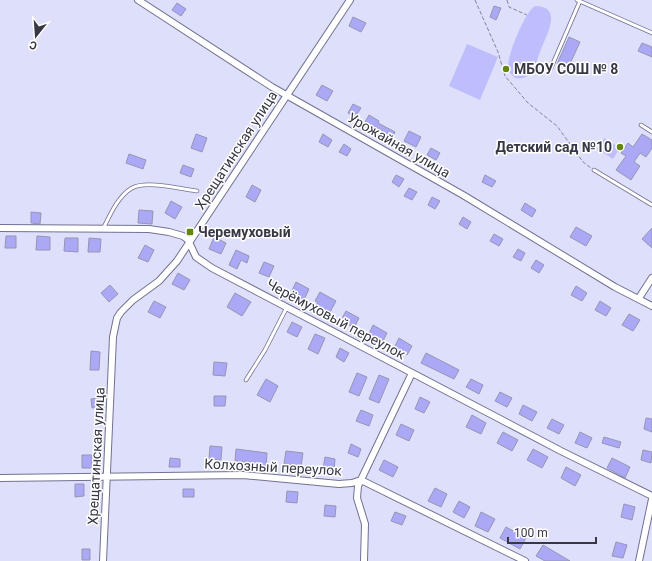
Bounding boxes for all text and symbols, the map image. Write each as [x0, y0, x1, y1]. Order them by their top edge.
north arrow [16, 16, 56, 56]
text: С [28, 38, 39, 52]
place label: МБОУ СОШ № 8 [514, 61, 618, 77]
marker: МБОУ СОШ № 8 [501, 64, 511, 74]
street label: Хрещатинская улица [192, 88, 280, 212]
street label: Урожайная улица [345, 109, 453, 181]
place label: Детский сад №10 [496, 139, 612, 155]
marker: Детский сад №10 [615, 142, 625, 152]
place label: Черемуховый [198, 224, 291, 240]
marker: Черемуховый [185, 227, 195, 237]
street label: Черёмуховый переулок [264, 276, 409, 363]
street label: Хрещатинская улица [84, 387, 108, 525]
street label: Колхозный переулок [204, 455, 343, 479]
scale bar [508, 519, 596, 545]
text: 100 m [514, 526, 548, 540]

